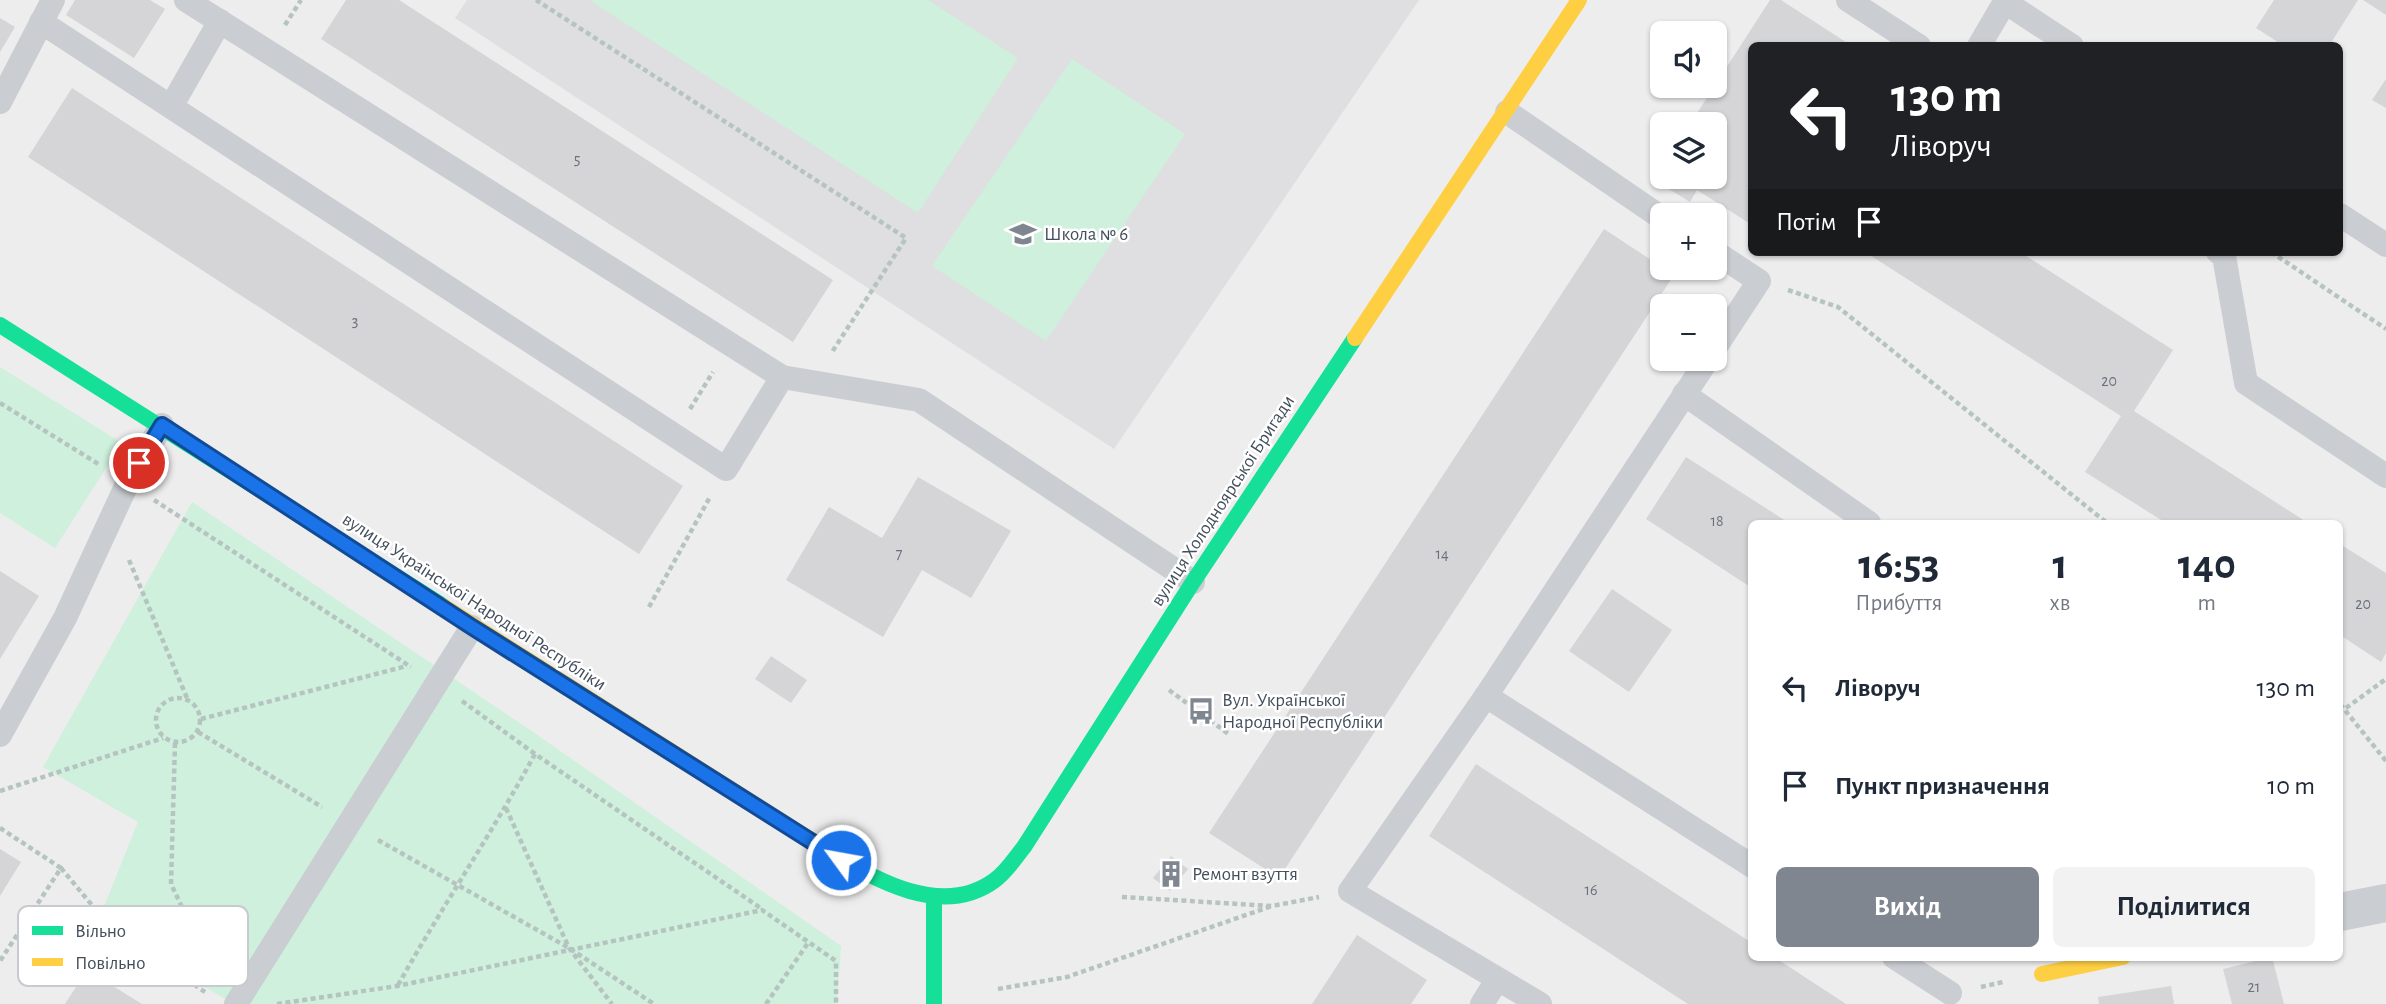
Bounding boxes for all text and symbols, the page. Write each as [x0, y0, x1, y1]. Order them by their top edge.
map controls [1650, 21, 1727, 371]
button: sound [1650, 21, 1727, 98]
icon: left [1776, 70, 1867, 161]
text: 130 m [1891, 72, 2002, 121]
button: layers [1650, 112, 1727, 189]
text: Ліворуч [1891, 130, 1992, 162]
house number: 5 [574, 151, 580, 167]
button: + [1650, 203, 1727, 280]
icon: arrive [1850, 203, 1888, 241]
text: Потім [1776, 209, 1836, 235]
school or university icon: Школа № 6 [1008, 219, 1038, 249]
place label: Школа № 6 [1044, 225, 1128, 244]
button: − [1650, 294, 1727, 371]
house number: 3 [352, 313, 358, 329]
house number: 20 [2101, 373, 2117, 389]
street label: вулиця Холодноярської Бригади [1148, 392, 1298, 610]
pin [109, 433, 169, 493]
icon: arrive [120, 444, 158, 482]
street label: вулиця Української Народної Республіки [339, 510, 609, 694]
house number: 18 [1710, 513, 1724, 529]
text: 16:53 [1858, 544, 1939, 586]
text: 1 [2052, 544, 2068, 586]
text: 140 [2178, 544, 2236, 586]
house number: 7 [896, 546, 903, 562]
house number: 14 [1435, 546, 1449, 562]
text: Прибуття [1855, 592, 1942, 615]
text: хв [2050, 592, 2070, 615]
text: m [2198, 592, 2216, 615]
house number: 20 [2355, 596, 2371, 612]
icon: left [1776, 669, 1814, 707]
text: Ліворуч [1835, 675, 1921, 701]
text: 130 m [2257, 675, 2315, 701]
place label: Вул. Української Народної Республіки [1222, 691, 1383, 732]
bus stop icon: Вул. Української Народної Республіки [1186, 696, 1216, 726]
icon: arrive [1776, 767, 1814, 805]
text: Пункт призначення [1835, 773, 2050, 799]
text: 10 m [2267, 773, 2315, 799]
position arrow [804, 823, 878, 897]
building icon: Ремонт взуття [1156, 859, 1186, 889]
place label: Ремонт взуття [1192, 865, 1298, 884]
button: Вихід [1776, 867, 2039, 947]
button: Поділитися [2053, 867, 2315, 947]
house number: 16 [1584, 882, 1598, 898]
legend [18, 906, 248, 986]
text: Вільно [75, 922, 126, 941]
text: Повільно [75, 954, 145, 973]
house number: 21 [2248, 979, 2260, 995]

